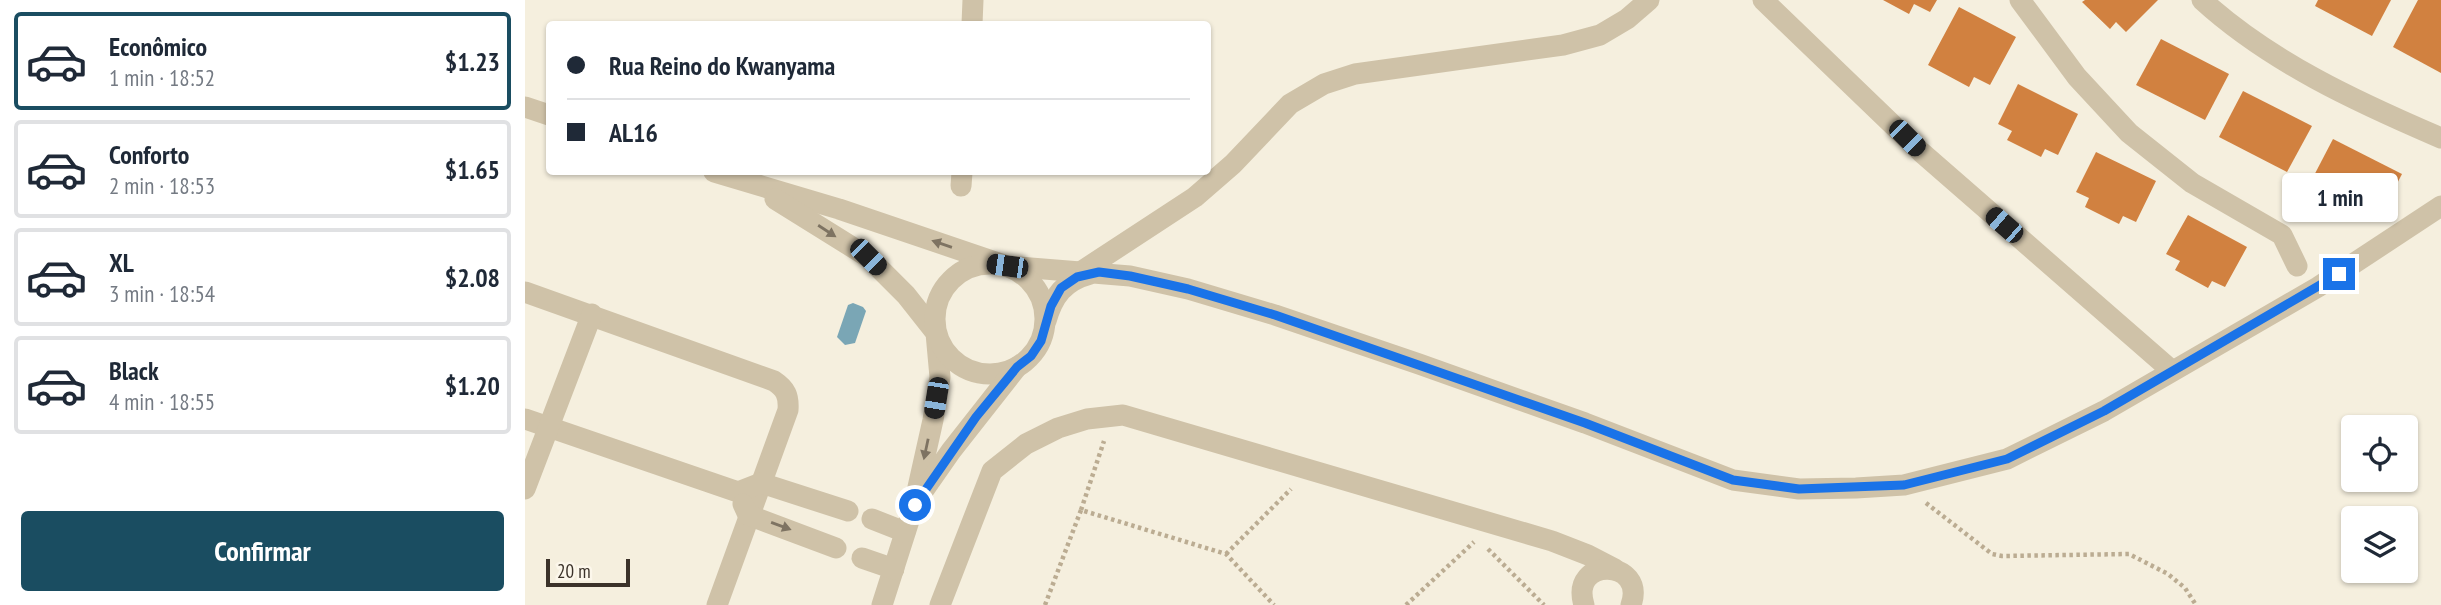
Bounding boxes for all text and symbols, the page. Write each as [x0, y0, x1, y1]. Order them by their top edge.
icon: car [25, 30, 88, 93]
text: Econômico [109, 30, 207, 63]
text: $1.23 [445, 45, 500, 78]
text: Rua Reino do Kwanyama [609, 49, 835, 82]
text: 1 min · 18:52 [109, 63, 215, 92]
text: AL16 [609, 116, 658, 149]
car [1885, 116, 1930, 160]
icon: car [25, 138, 88, 201]
text: Conforto [109, 138, 189, 171]
text: $1.65 [445, 153, 500, 186]
text: 2 min · 18:53 [109, 171, 215, 200]
callout: 1 min [2281, 173, 2397, 222]
text: 1 min [2317, 183, 2363, 212]
car [1982, 203, 2027, 247]
one-way arrow [818, 224, 837, 237]
car [846, 235, 891, 279]
one-way arrow [932, 238, 953, 249]
icon: car [25, 246, 88, 309]
text: XL [109, 246, 134, 279]
car [985, 253, 1030, 279]
route end [2323, 258, 2355, 290]
text: $2.08 [445, 261, 500, 294]
text: 3 min · 18:54 [109, 279, 215, 308]
icon: car [25, 354, 88, 417]
text: Black [109, 354, 159, 387]
text: $1.20 [445, 369, 500, 402]
car [923, 376, 950, 420]
text: 4 min · 18:55 [109, 387, 215, 416]
map controls [2341, 415, 2418, 583]
button: locate [2341, 415, 2418, 492]
one-way arrow [921, 438, 932, 460]
route start [899, 489, 931, 521]
button: layers [2341, 506, 2418, 583]
button: Confirmar [21, 511, 504, 591]
one-way arrow [770, 521, 791, 532]
scale bar [546, 556, 630, 588]
text: 20 m [557, 559, 591, 583]

